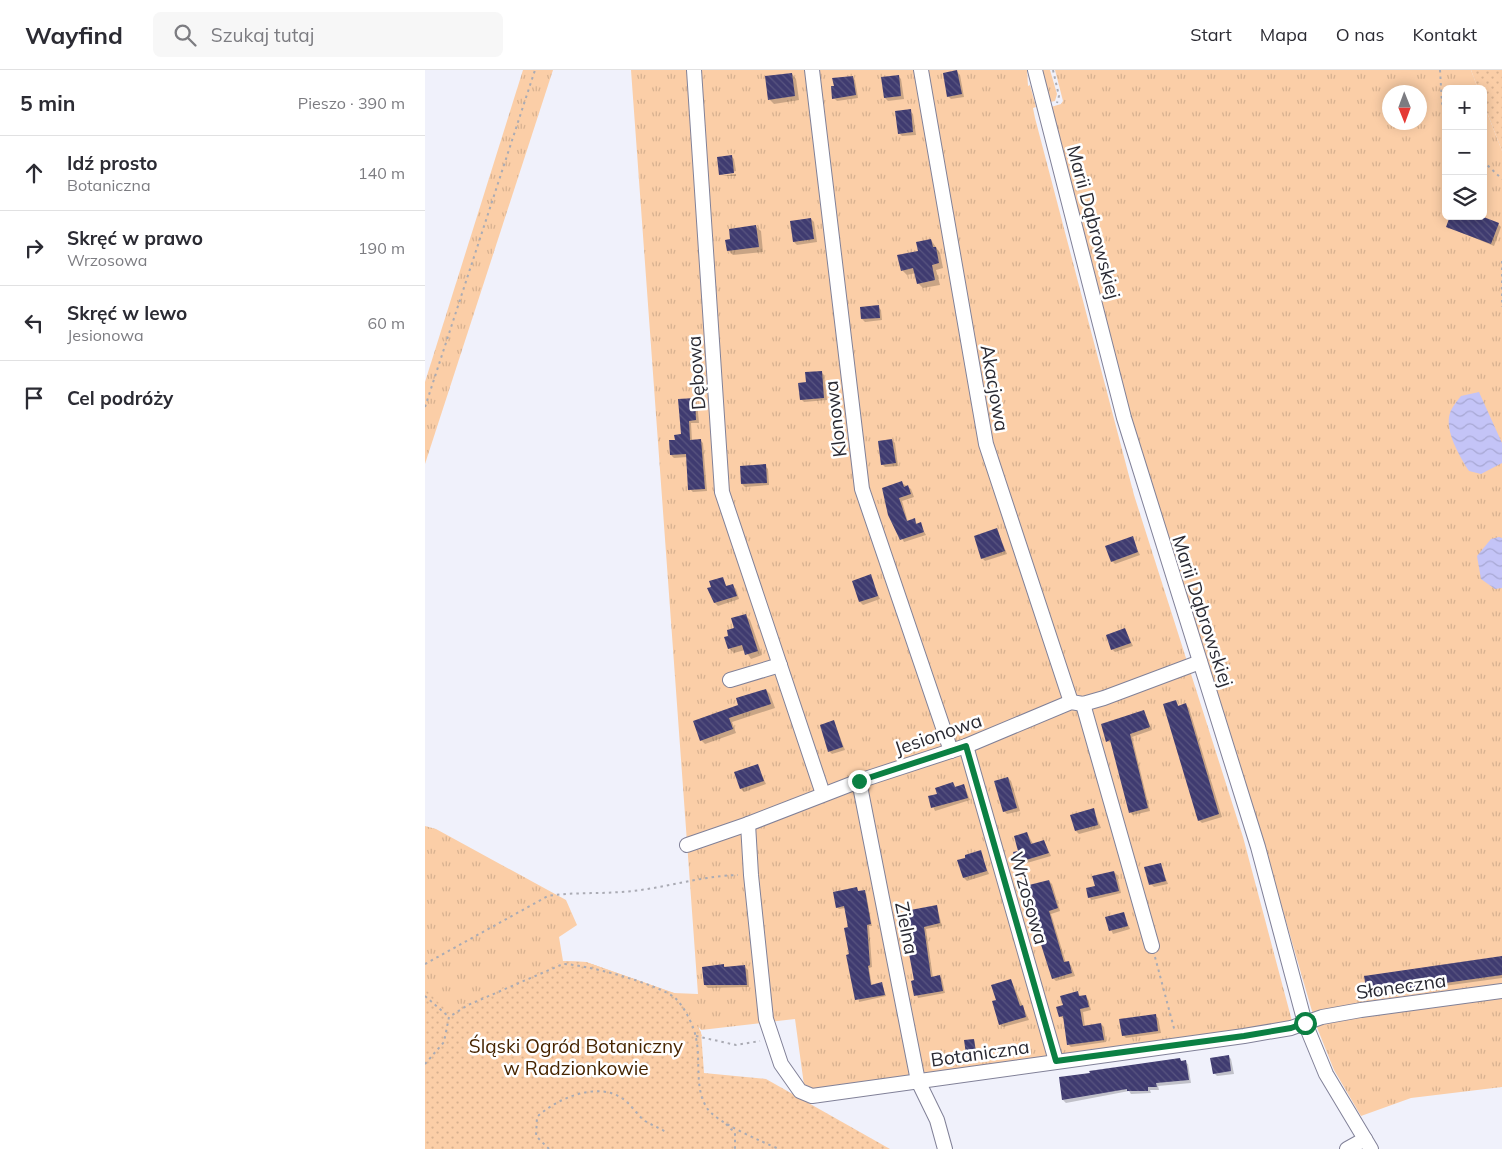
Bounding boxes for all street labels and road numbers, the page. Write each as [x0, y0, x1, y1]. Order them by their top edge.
street label: Marii Dąbrowskiej [1062, 143, 1126, 301]
street label: Dębowa [681, 335, 711, 411]
street label: Akacjowa [976, 343, 1014, 433]
street label: Klonowa [818, 379, 852, 459]
street label: Marii Dąbrowskiej [1167, 532, 1239, 690]
street label: Jesionowa [891, 708, 985, 760]
street label: Wrzosowa [1004, 849, 1054, 947]
street label: Zielna [890, 900, 924, 956]
street label: Słoneczna [1355, 968, 1447, 1004]
street label: Botaniczna [929, 1034, 1031, 1072]

